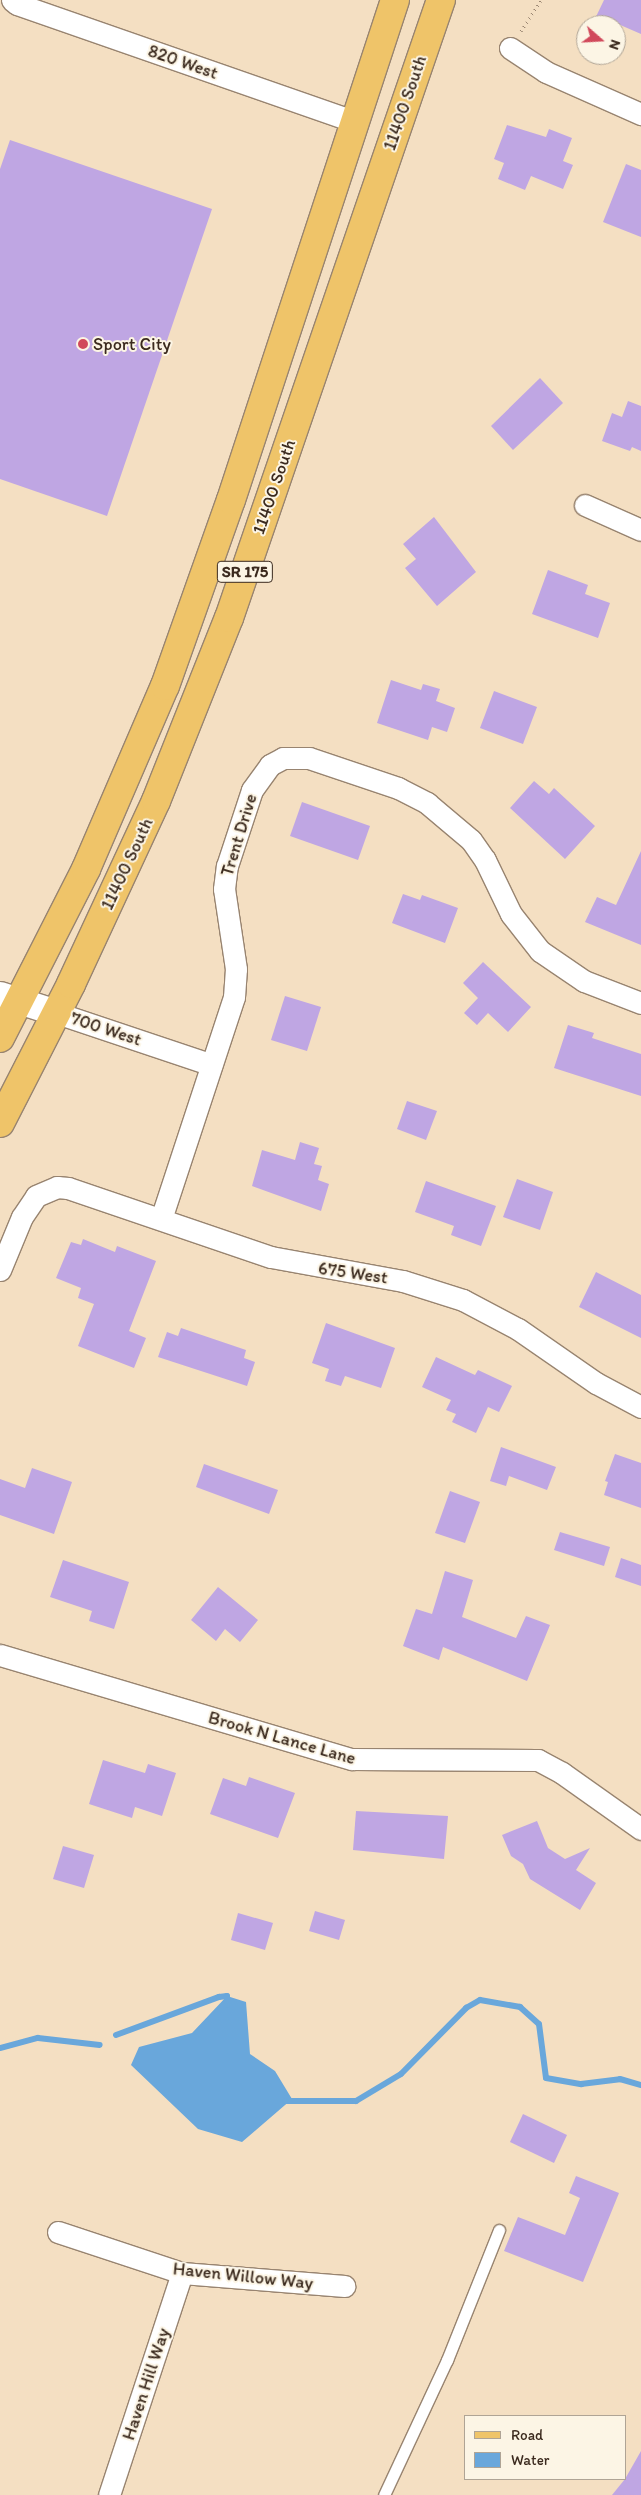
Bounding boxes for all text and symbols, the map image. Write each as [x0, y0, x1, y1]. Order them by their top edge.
north arrow [576, 15, 626, 65]
text: N [605, 37, 624, 52]
street label: 820 West [145, 40, 221, 84]
street label: 11400 South [379, 53, 431, 153]
place label: Sport City [93, 333, 171, 355]
marker: Sport City [77, 338, 89, 350]
street label: 11400 South [248, 437, 300, 537]
road number: SR 175 [216, 558, 274, 586]
street label: Trent Drive [216, 791, 262, 879]
street label: 11400 South [96, 815, 158, 913]
street label: 700 West [68, 1007, 144, 1051]
street label: 675 West [317, 1257, 389, 1289]
street label: Brook N Lance Lane [205, 1707, 359, 1769]
street label: Haven Willow Way [172, 2258, 314, 2294]
street label: Haven Hill Way [118, 2326, 174, 2442]
legend [463, 2415, 626, 2480]
text: Road [511, 2426, 543, 2444]
text: Water [511, 2451, 549, 2469]

